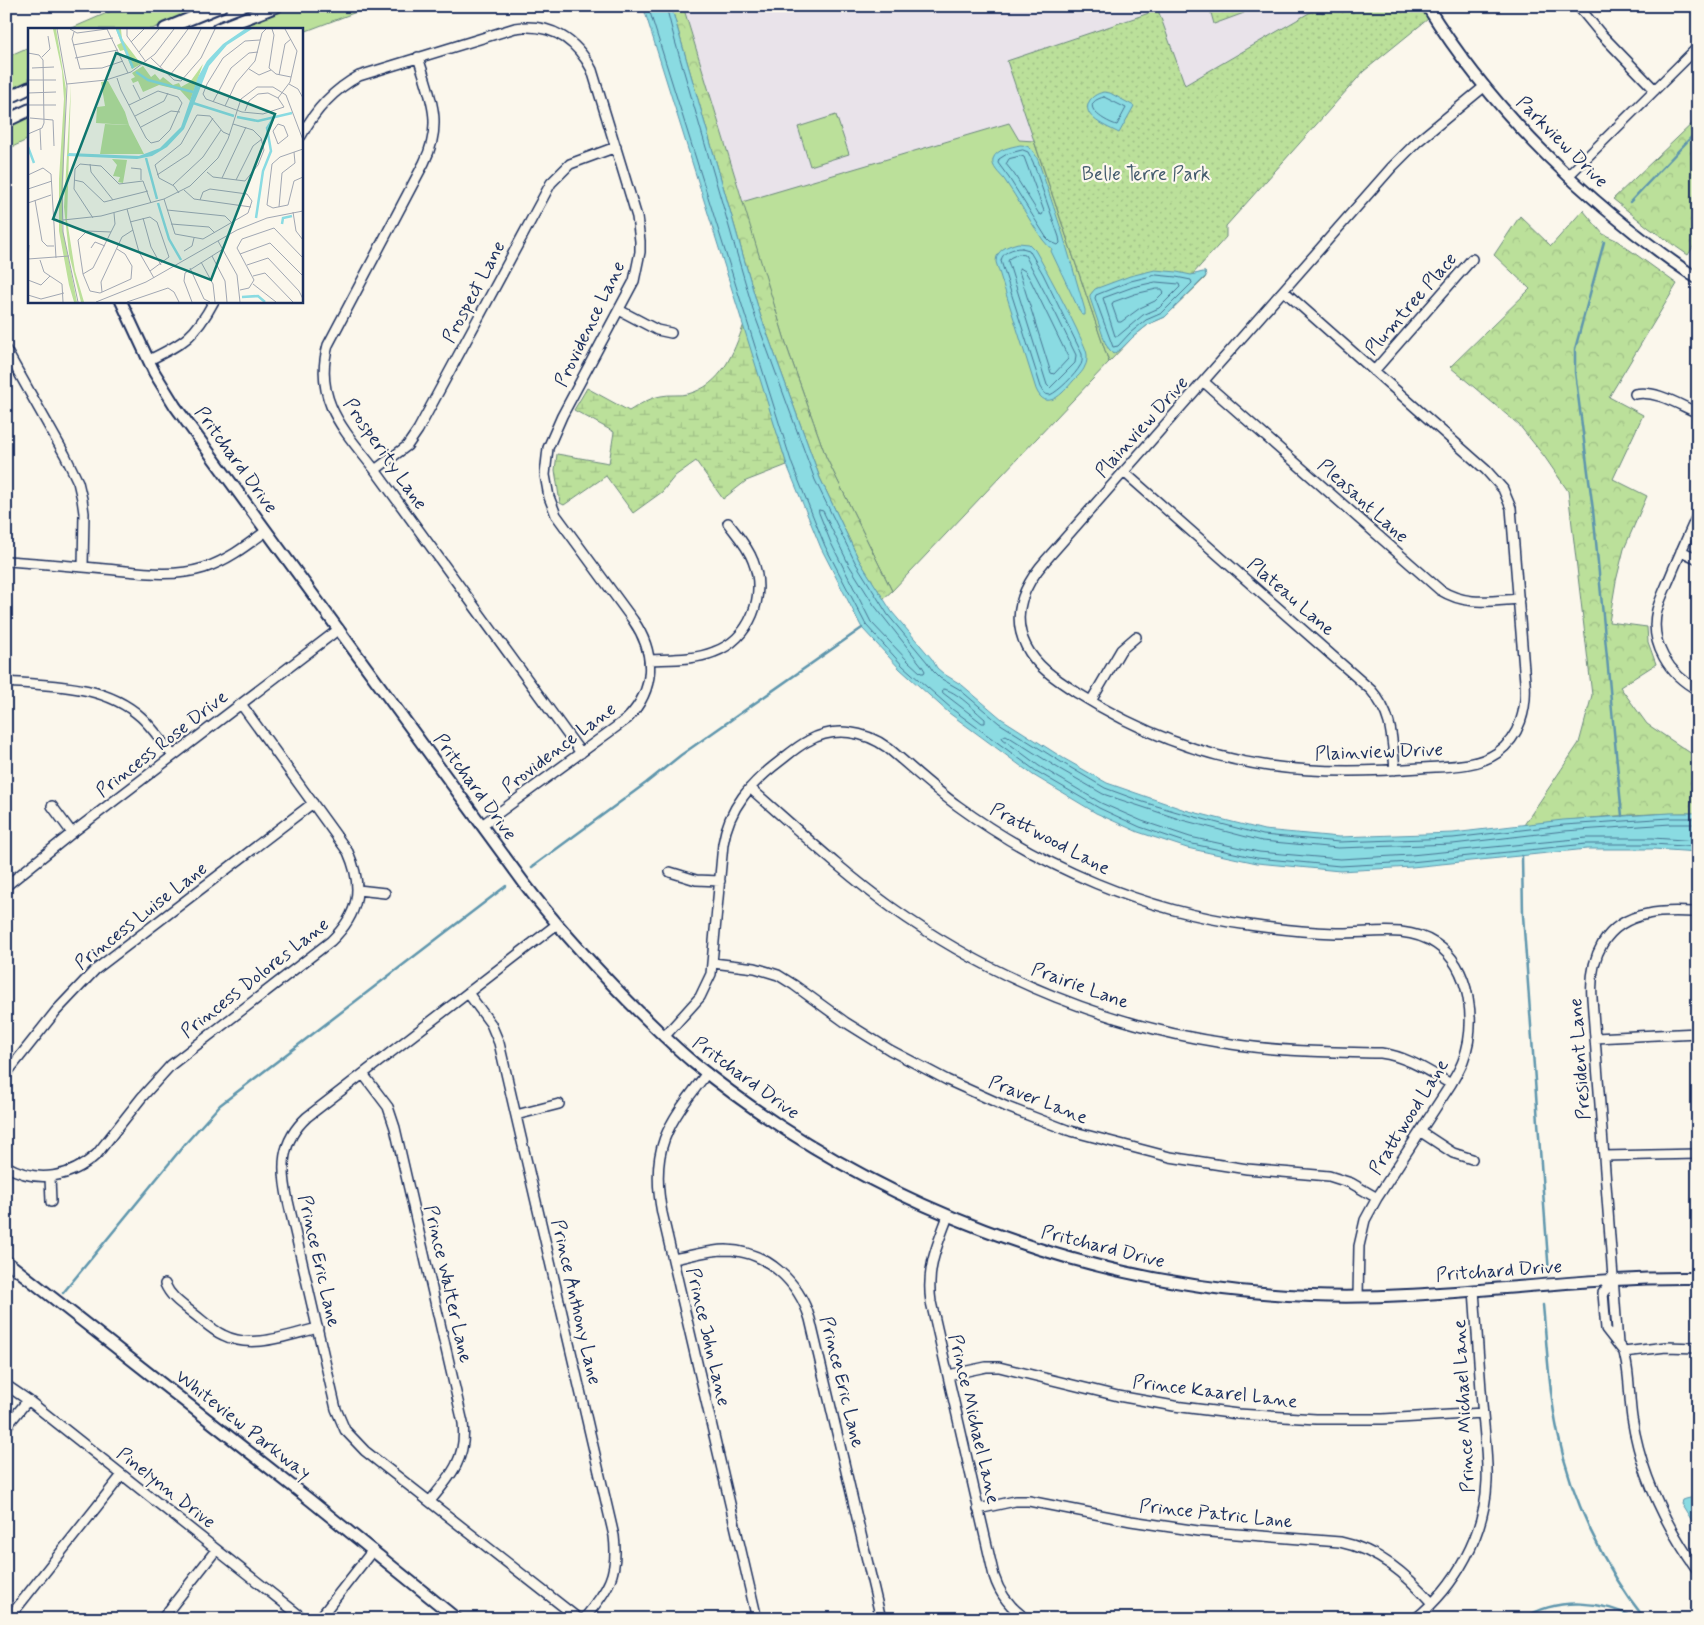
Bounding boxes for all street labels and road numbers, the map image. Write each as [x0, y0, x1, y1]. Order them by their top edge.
street label: Parkview Drive [1510, 90, 1614, 194]
street label: Prospect Lane [437, 236, 511, 348]
street label: Plumtree Place [1359, 247, 1463, 361]
street label: Providence Lane [549, 257, 631, 391]
street label: Plainview Drive [1090, 371, 1194, 483]
street label: Prosperity Lane [337, 393, 433, 515]
street label: Pritchard Drive [189, 401, 283, 519]
street label: Pleasant Lane [1312, 453, 1414, 549]
street label: Plateau Lane [1242, 552, 1340, 642]
street label: Princess Rose Drive [91, 685, 233, 803]
street label: Providence Lane [497, 697, 621, 799]
street label: Pritchard Drive [428, 728, 522, 846]
street label: Plainview Drive [1314, 737, 1444, 767]
street label: Prattwood Lane [986, 797, 1114, 881]
street label: Princess Luise Lane [70, 856, 212, 976]
street label: Princess Dolores Lane [176, 912, 334, 1044]
street label: Prairie Lane [1028, 957, 1132, 1015]
street label: President Lane [1563, 997, 1597, 1121]
street label: Pritchard Drive [687, 1031, 805, 1125]
street label: Prattwood Lane [1363, 1054, 1455, 1180]
street label: Praver Lane [985, 1070, 1091, 1130]
street label: Prince Eric Lane [292, 1192, 346, 1330]
street label: Prince Walter Lane [418, 1203, 478, 1365]
street label: Prince Anthony Lane [545, 1217, 607, 1387]
street label: Pritchard Drive [1038, 1220, 1168, 1274]
street label: Pritchard Drive [1435, 1254, 1563, 1288]
street label: Prince John Lane [680, 1265, 736, 1409]
street label: Prince Eric Lane [814, 1314, 870, 1450]
street label: Prince Michael Lane [1447, 1319, 1481, 1493]
street label: Prince Michael Lane [942, 1332, 1006, 1506]
street label: Whiteview Parkway [170, 1364, 316, 1487]
street label: Prince Kaarel Lane [1131, 1369, 1299, 1415]
street label: Pinelynn Drive [111, 1442, 221, 1535]
street label: Prince Patric Lane [1138, 1493, 1294, 1535]

